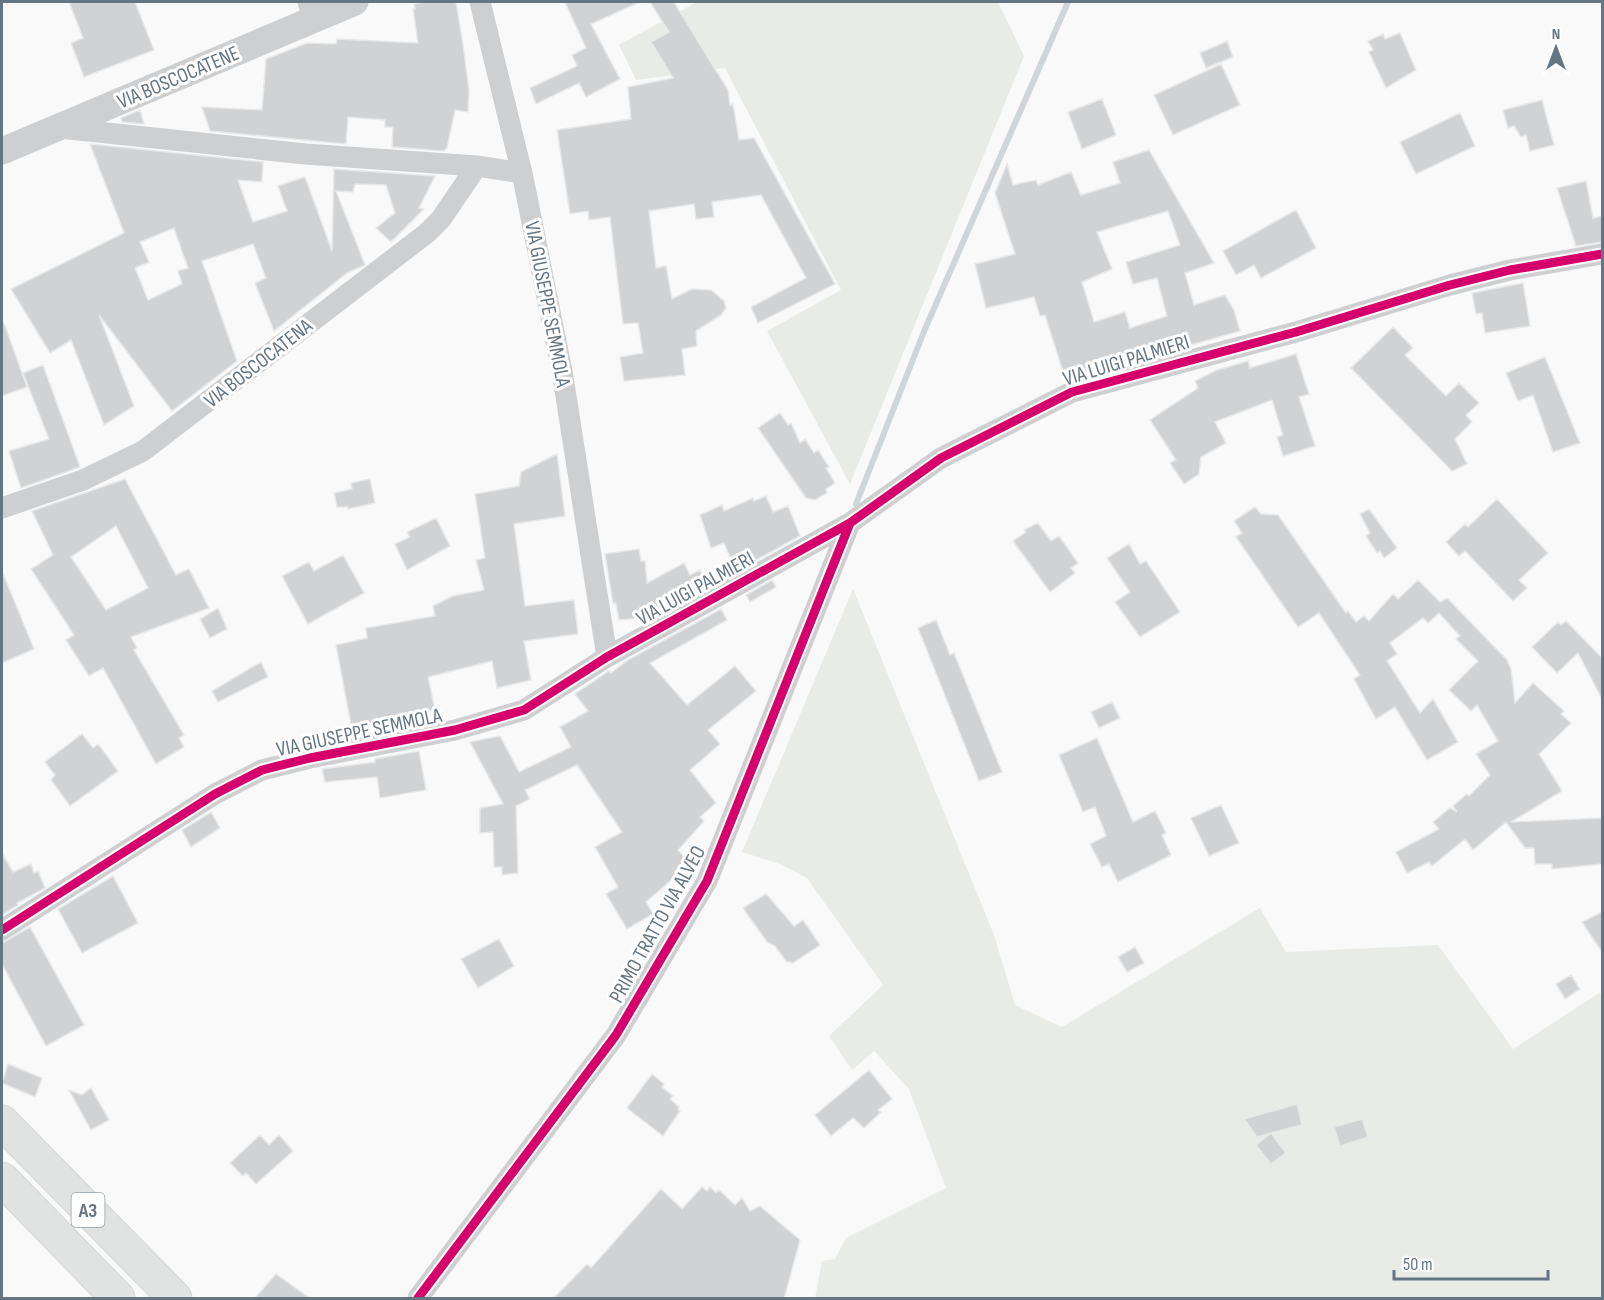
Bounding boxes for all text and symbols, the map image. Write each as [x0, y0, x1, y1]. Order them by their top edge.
north arrow [1526, 18, 1586, 78]
text: N [1552, 25, 1560, 44]
street label: VIA BOSCOCATENE [114, 41, 243, 114]
street label: VIA GIUSEPPE SEMMOLA [519, 219, 576, 390]
street label: VIA BOSCOCATENA [199, 313, 318, 413]
street label: VIA LUIGI PALMIERI [1060, 329, 1192, 392]
street label: VIA LUIGI PALMIERI [632, 546, 758, 631]
street label: VIA GIUSEPPE SEMMOLA [274, 703, 445, 762]
street label: PRIMO TRATTO VIA ALVEO [604, 841, 711, 1007]
road number: A3 [72, 1193, 104, 1227]
scale bar [1394, 1243, 1548, 1281]
text: 50 m [1403, 1254, 1433, 1275]

